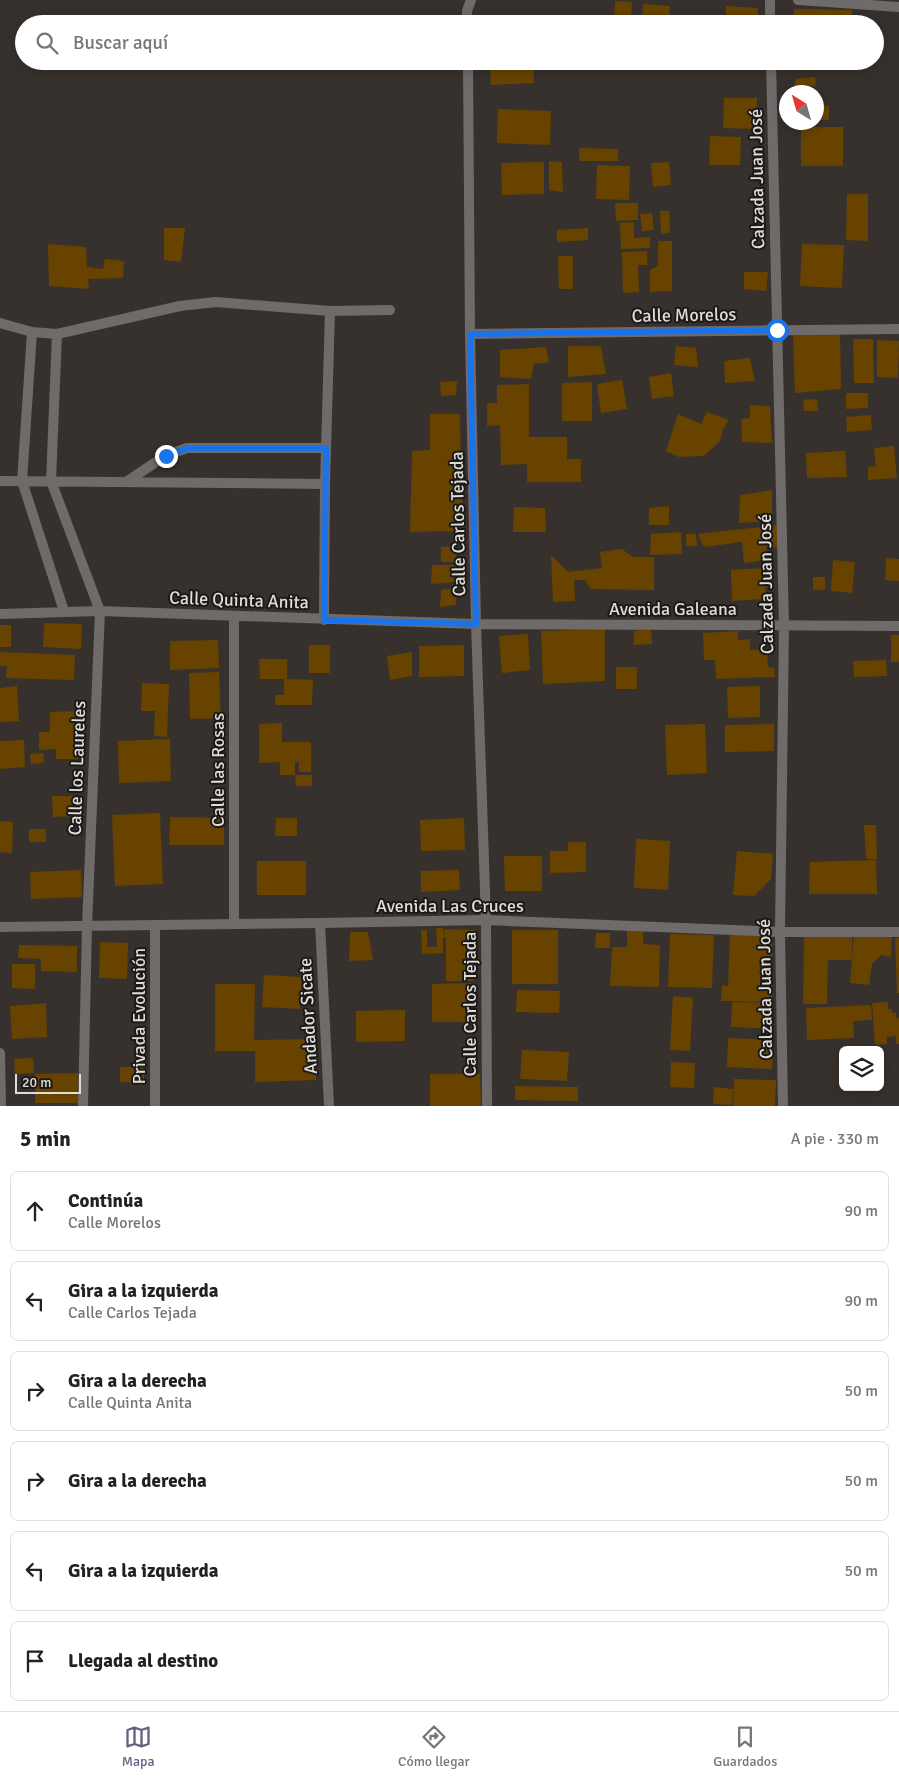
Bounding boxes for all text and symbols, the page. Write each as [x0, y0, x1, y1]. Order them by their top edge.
search box [15, 15, 884, 70]
icon: search [33, 29, 61, 57]
text: Buscar aquí [73, 31, 168, 55]
north arrow [779, 85, 824, 130]
street label: Calzada Juan José [745, 109, 769, 249]
street label: Calle Morelos [632, 303, 737, 327]
route start [766, 319, 789, 342]
route end [155, 445, 178, 468]
street label: Calle Carlos Tejada [446, 451, 470, 597]
street label: Calzada Juan José [754, 514, 778, 654]
street label: Calle Quinta Anita [169, 587, 309, 613]
street label: Avenida Galeana [609, 598, 737, 620]
street label: Calle los Laureles [64, 700, 90, 836]
street label: Calle las Rosas [207, 713, 229, 827]
street label: Avenida Las Cruces [376, 895, 524, 917]
street label: Calzada Juan José [753, 919, 777, 1059]
street label: Calle Carlos Tejada [459, 932, 481, 1076]
street label: Privada Evolución [128, 948, 150, 1084]
street label: Andador Sicate [294, 957, 322, 1075]
map controls [839, 1046, 884, 1091]
button: layers [839, 1046, 884, 1091]
scale bar [15, 1071, 81, 1094]
text: 20 m [22, 1074, 51, 1091]
text: 5 min [20, 1126, 71, 1152]
text: A pie · 330 m [791, 1129, 879, 1149]
text: Continúa [68, 1189, 143, 1213]
icon: ahead [21, 1197, 49, 1225]
text: 90 m [844, 1201, 878, 1221]
text: Calle Morelos [68, 1213, 161, 1233]
text: Gira a la izquierda [68, 1279, 218, 1303]
icon: left [21, 1287, 49, 1315]
text: 90 m [844, 1291, 878, 1311]
text: Calle Carlos Tejada [68, 1303, 197, 1323]
text: Gira a la derecha [68, 1369, 207, 1393]
icon: right [21, 1377, 49, 1405]
text: 50 m [844, 1381, 878, 1401]
text: Calle Quinta Anita [68, 1393, 192, 1413]
icon: right [21, 1467, 49, 1495]
text: Gira a la derecha [68, 1469, 207, 1493]
text: 50 m [844, 1471, 878, 1491]
icon: left [21, 1557, 49, 1585]
text: Gira a la izquierda [68, 1559, 218, 1583]
text: 50 m [844, 1561, 878, 1581]
icon: arrive [21, 1647, 49, 1675]
text: Llegada al destino [68, 1649, 218, 1673]
tab: Mapa [122, 1723, 155, 1770]
tab: Cómo llegar [398, 1723, 470, 1770]
tab: Guardados [713, 1723, 777, 1770]

